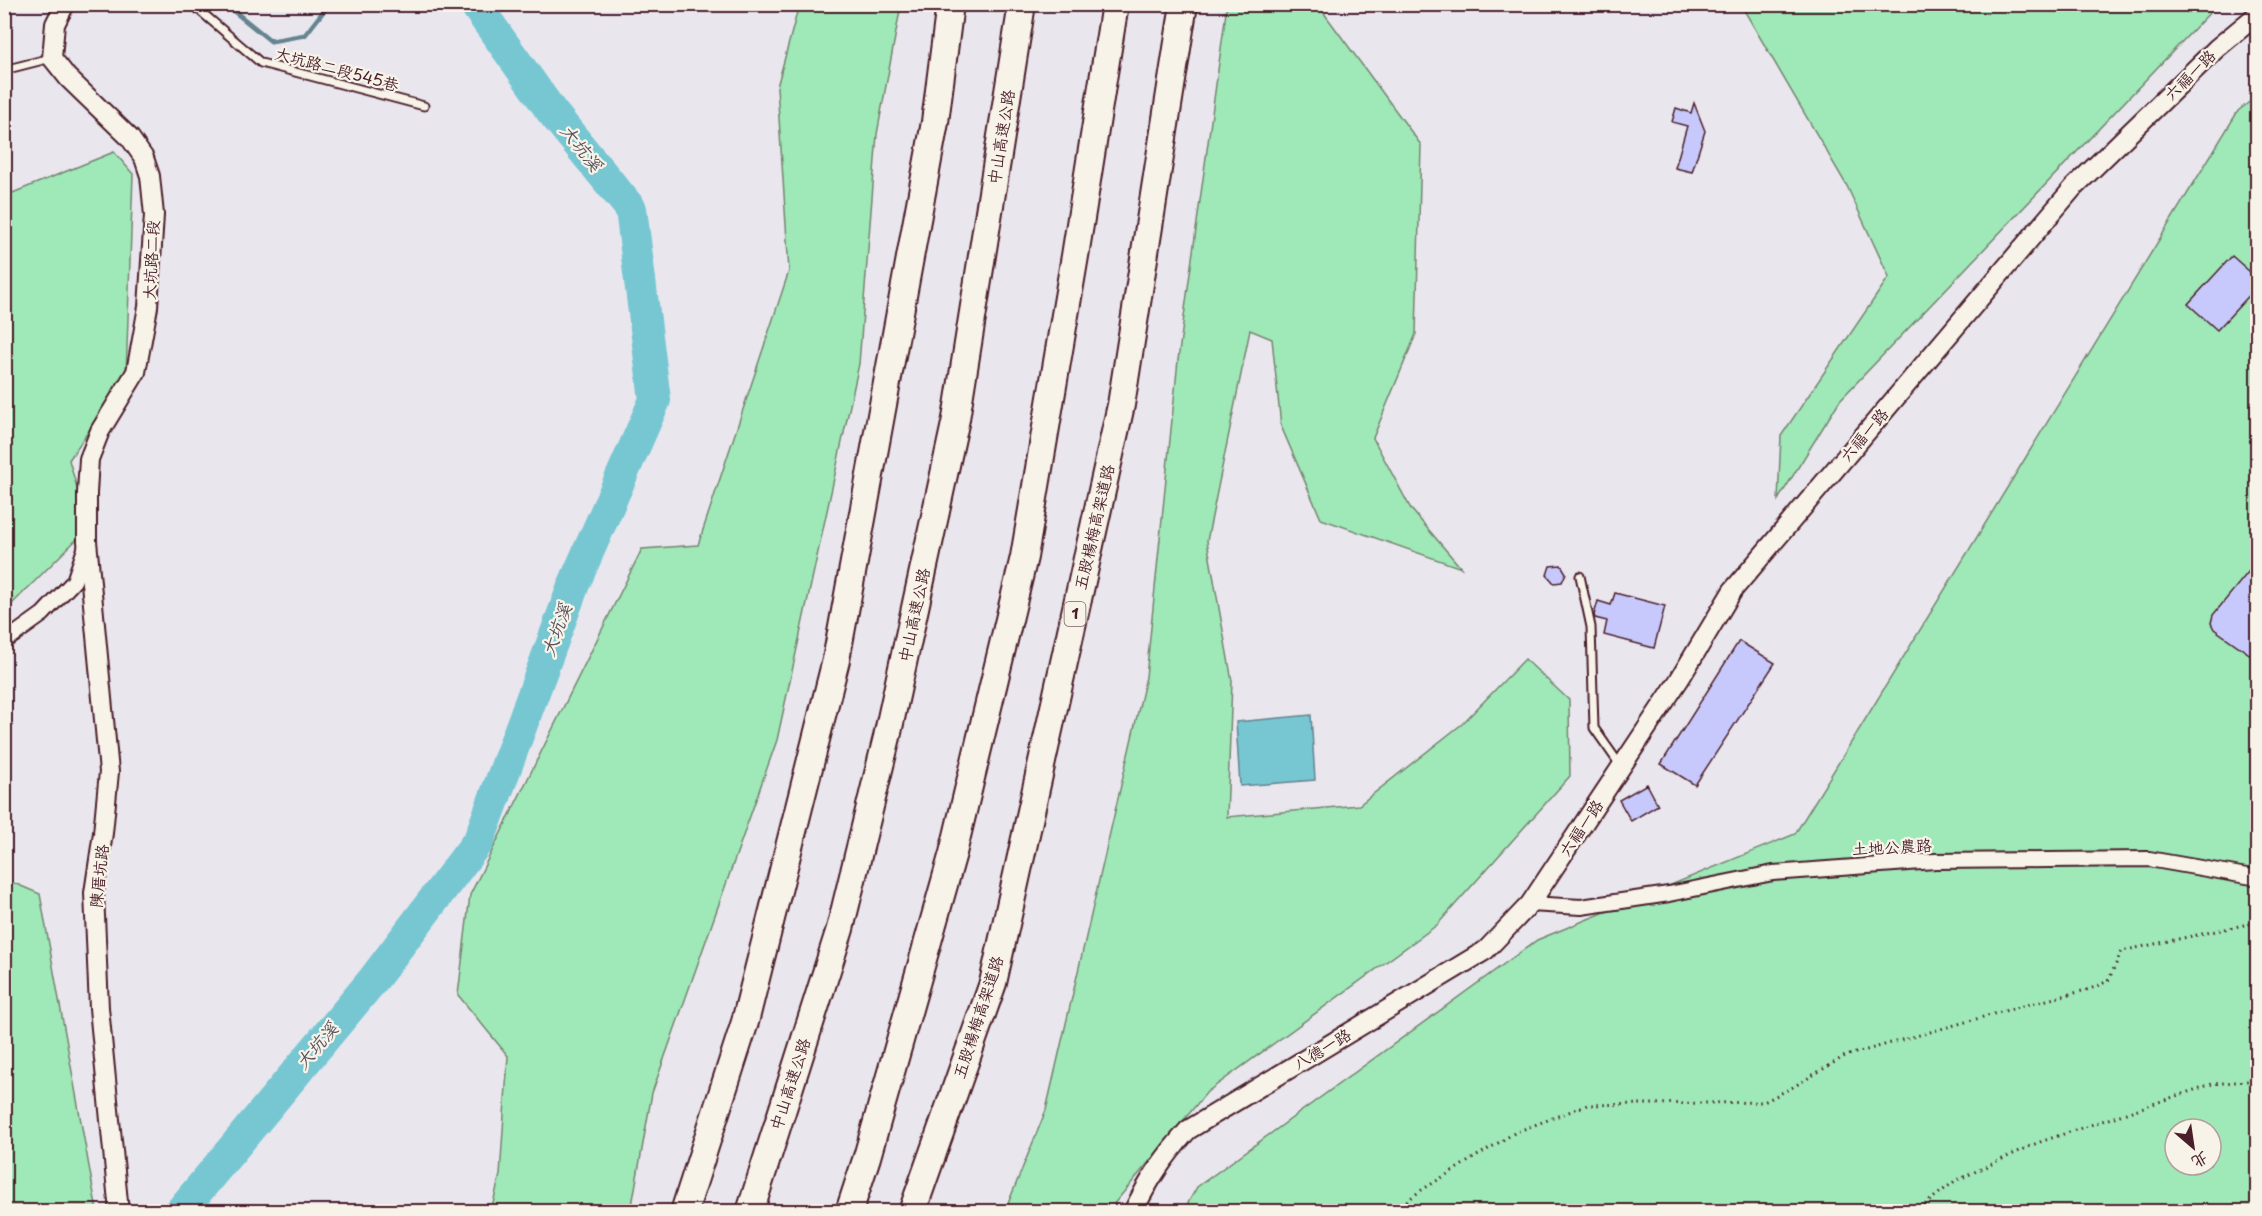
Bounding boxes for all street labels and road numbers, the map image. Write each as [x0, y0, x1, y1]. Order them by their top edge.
street label: 大坑路二段545巷 [273, 40, 402, 96]
street label: 六福一路 [2158, 43, 2220, 105]
street label: 中山高速公路 [981, 88, 1019, 186]
street label: 大坑路二段 [136, 219, 164, 301]
street label: 六福一路 [1833, 402, 1893, 467]
street label: 五股楊梅高架道路 [1067, 462, 1119, 592]
street label: 中山高速公路 [891, 565, 935, 664]
road number: 1 [1064, 602, 1086, 626]
street label: 六福一路 [1552, 794, 1608, 861]
street label: 土地公農路 [1851, 832, 1933, 860]
street label: 陳厝坑路 [83, 843, 113, 909]
street label: 五股楊梅高架道路 [946, 952, 1008, 1081]
street label: 八德一路 [1288, 1021, 1355, 1075]
street label: 中山高速公路 [763, 1034, 815, 1133]

